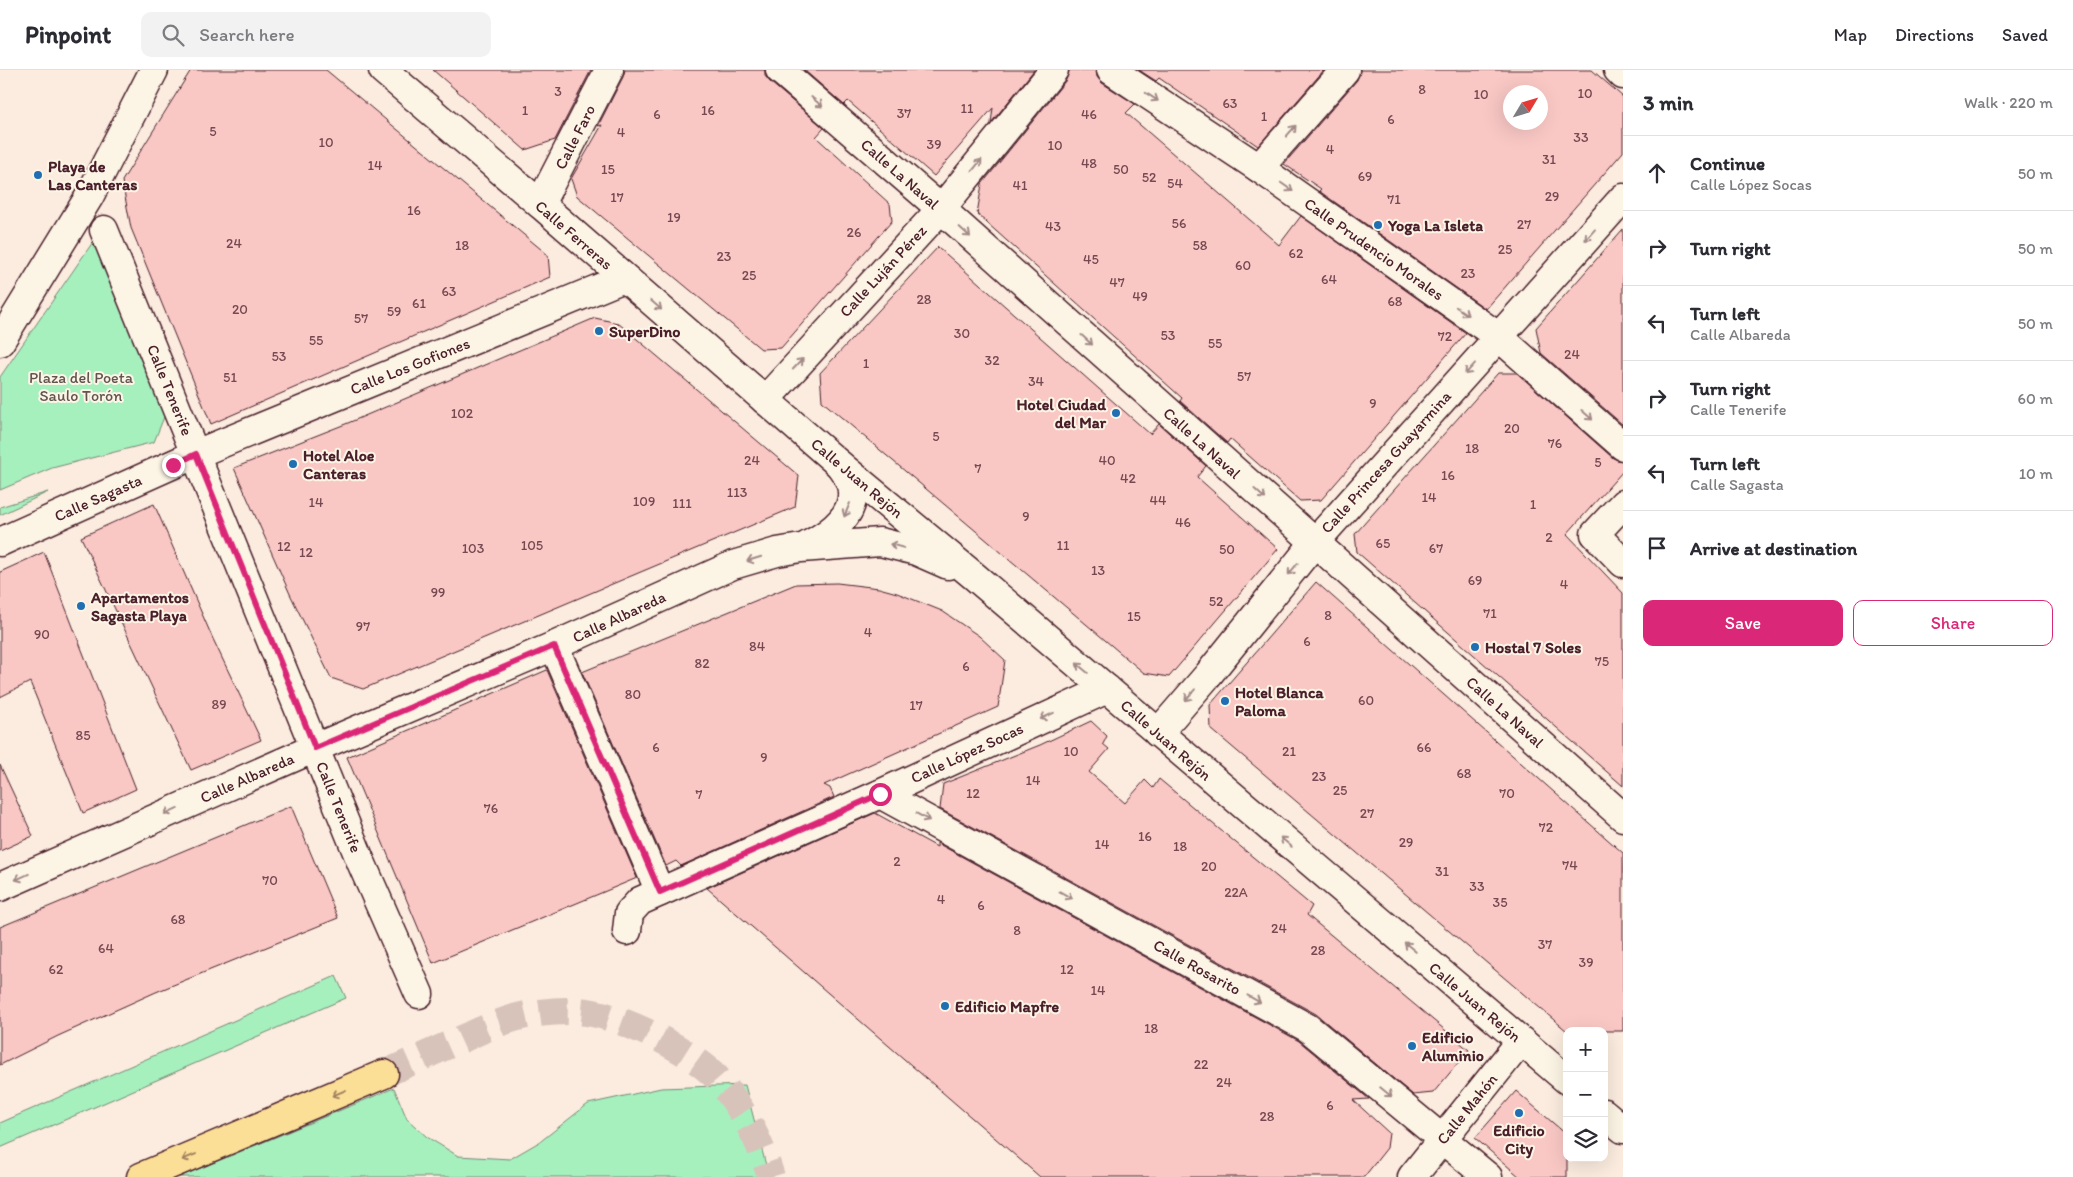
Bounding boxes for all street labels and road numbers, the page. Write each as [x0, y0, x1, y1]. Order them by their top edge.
street label: Calle Faro [551, 101, 599, 173]
street label: Calle La Naval [857, 135, 943, 214]
street label: Calle Prudencio Morales [1301, 194, 1447, 304]
street label: Calle Ferreras [531, 196, 617, 274]
street label: Calle Luján Pérez [836, 221, 931, 321]
street label: Calle Los Gofiones [347, 333, 473, 399]
street label: Calle Tenerife [143, 342, 197, 439]
street label: Calle Princesa Guayarmina [1317, 386, 1456, 537]
street label: Calle La Naval [1159, 403, 1245, 483]
street label: Calle Juan Rejón [807, 434, 907, 522]
street label: Calle Sagasta [51, 470, 145, 526]
street label: Calle Albareda [569, 587, 669, 647]
street label: Calle La Naval [1462, 672, 1548, 752]
street label: Calle Juan Rejón [1117, 695, 1216, 785]
street label: Calle López Socas [908, 719, 1026, 787]
street label: Calle Albareda [197, 749, 297, 807]
street label: Calle Tenerife [312, 759, 366, 856]
street label: Calle Rosarito [1150, 935, 1244, 999]
street label: Calle Juan Rejón [1425, 958, 1525, 1046]
street label: Calle Mahón [1433, 1070, 1501, 1148]

